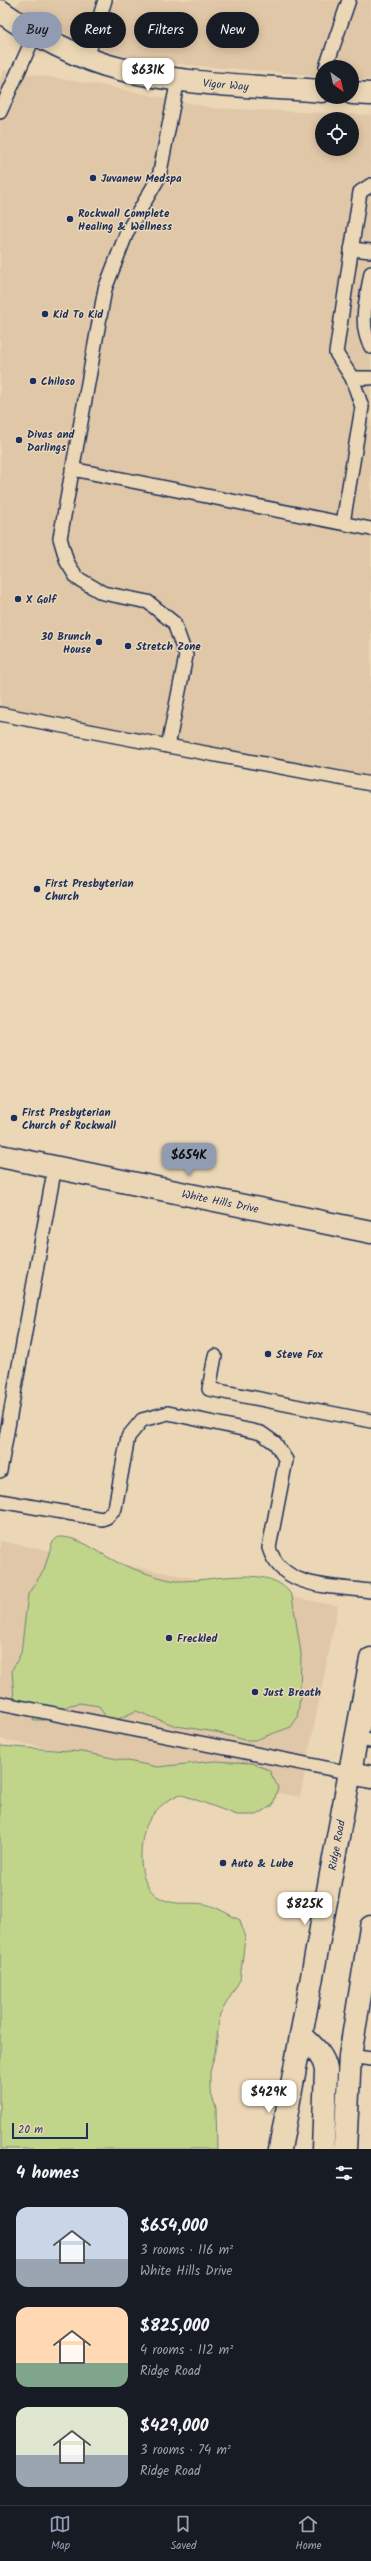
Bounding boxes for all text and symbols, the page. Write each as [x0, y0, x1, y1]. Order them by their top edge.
chip: Buy [12, 12, 62, 48]
chip: Rent [70, 12, 126, 48]
chip: Filters [134, 12, 198, 48]
chip: New [206, 12, 259, 48]
pin: $631K [120, 58, 176, 92]
text: $631K [131, 60, 165, 81]
north arrow [315, 60, 359, 104]
map controls [315, 60, 359, 156]
street label: Vigor Way [202, 75, 250, 96]
button: locate [315, 112, 359, 156]
place label: Juvanew Medspa [101, 170, 182, 188]
marker: Juvanew Medspa [88, 173, 98, 183]
place label: Rockwall Complete Healing & Wellness [78, 205, 173, 236]
marker: Rockwall Complete Healing & Wellness [65, 214, 75, 224]
place label: Kid To Kid [53, 306, 104, 324]
marker: Kid To Kid [40, 309, 50, 319]
place label: Chiloso [41, 373, 75, 391]
marker: Chiloso [28, 376, 38, 386]
place label: Divas and Darlings [27, 426, 76, 457]
marker: Divas and Darlings [14, 435, 24, 445]
place label: X Golf [25, 591, 57, 609]
marker: X Golf [13, 594, 23, 604]
place label: 30 Brunch House [40, 628, 92, 659]
marker: 30 Brunch House [94, 637, 104, 647]
place label: Stretch Zone [136, 638, 201, 656]
marker: Stretch Zone [123, 641, 133, 651]
place label: First Presbyterian Church [45, 875, 134, 906]
marker: First Presbyterian Church [32, 884, 42, 894]
place label: First Presbyterian Church of Rockwall [22, 1104, 116, 1135]
marker: First Presbyterian Church of Rockwall [9, 1113, 19, 1123]
pin: $654K [161, 1143, 217, 1177]
text: $654K [171, 1145, 207, 1166]
street label: White Hills Drive [180, 1185, 260, 1219]
place label: Steve Fox [276, 1346, 324, 1364]
marker: Steve Fox [263, 1349, 273, 1359]
place label: Freckled [177, 1630, 218, 1648]
marker: Freckled [164, 1633, 174, 1643]
place label: Just Breath [263, 1684, 321, 1702]
marker: Just Breath [250, 1687, 260, 1697]
street label: Ridge Road [324, 1818, 351, 1872]
place label: Auto & Lube [231, 1855, 294, 1873]
marker: Auto & Lube [218, 1858, 228, 1868]
pin: $825K [277, 1892, 333, 1926]
text: $825K [286, 1894, 324, 1915]
pin: $429K [241, 2080, 297, 2114]
text: $429K [251, 2082, 287, 2103]
scale bar [12, 2121, 88, 2140]
text: 20 m [18, 2121, 43, 2139]
text: 4 homes [16, 2160, 79, 2187]
icon: filters [333, 2162, 355, 2184]
text: $654,000 [140, 2213, 208, 2240]
icon: home [48, 2223, 96, 2271]
text: 3 rooms · 116 m² [140, 2240, 233, 2261]
text: White Hills Drive [140, 2261, 232, 2282]
text: $825,000 [140, 2313, 209, 2340]
icon: home [48, 2323, 96, 2371]
text: 4 rooms · 112 m² [140, 2340, 233, 2361]
text: Ridge Road [140, 2361, 200, 2382]
text: $429,000 [140, 2413, 208, 2440]
icon: home [48, 2423, 96, 2471]
text: 3 rooms · 74 m² [140, 2440, 231, 2461]
text: Ridge Road [140, 2461, 200, 2482]
tab: Map [49, 2513, 71, 2555]
tab: Saved [170, 2513, 197, 2555]
tab: Home [295, 2513, 322, 2555]

